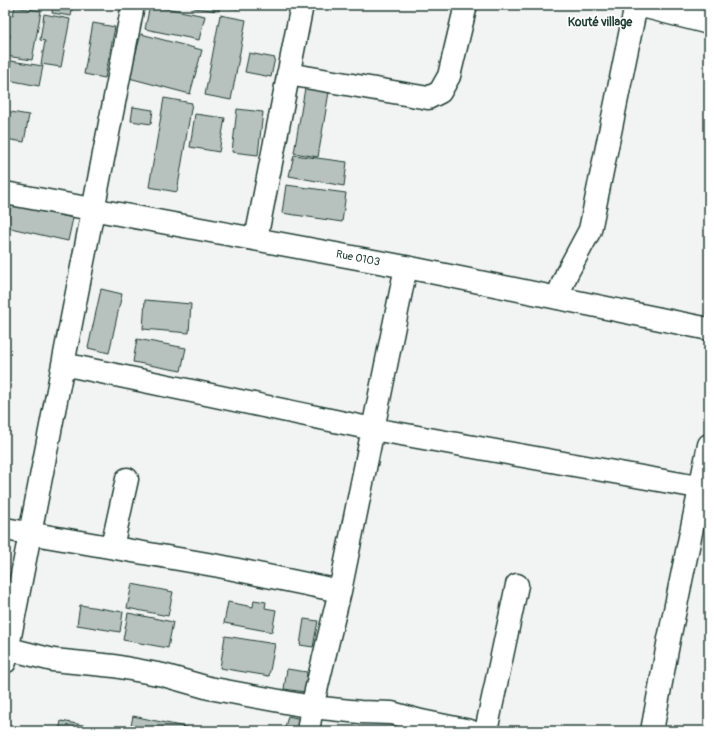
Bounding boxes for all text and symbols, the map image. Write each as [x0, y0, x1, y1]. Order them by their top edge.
district label: Kouté village [568, 15, 633, 30]
street label: Rue O103 [335, 247, 381, 269]

